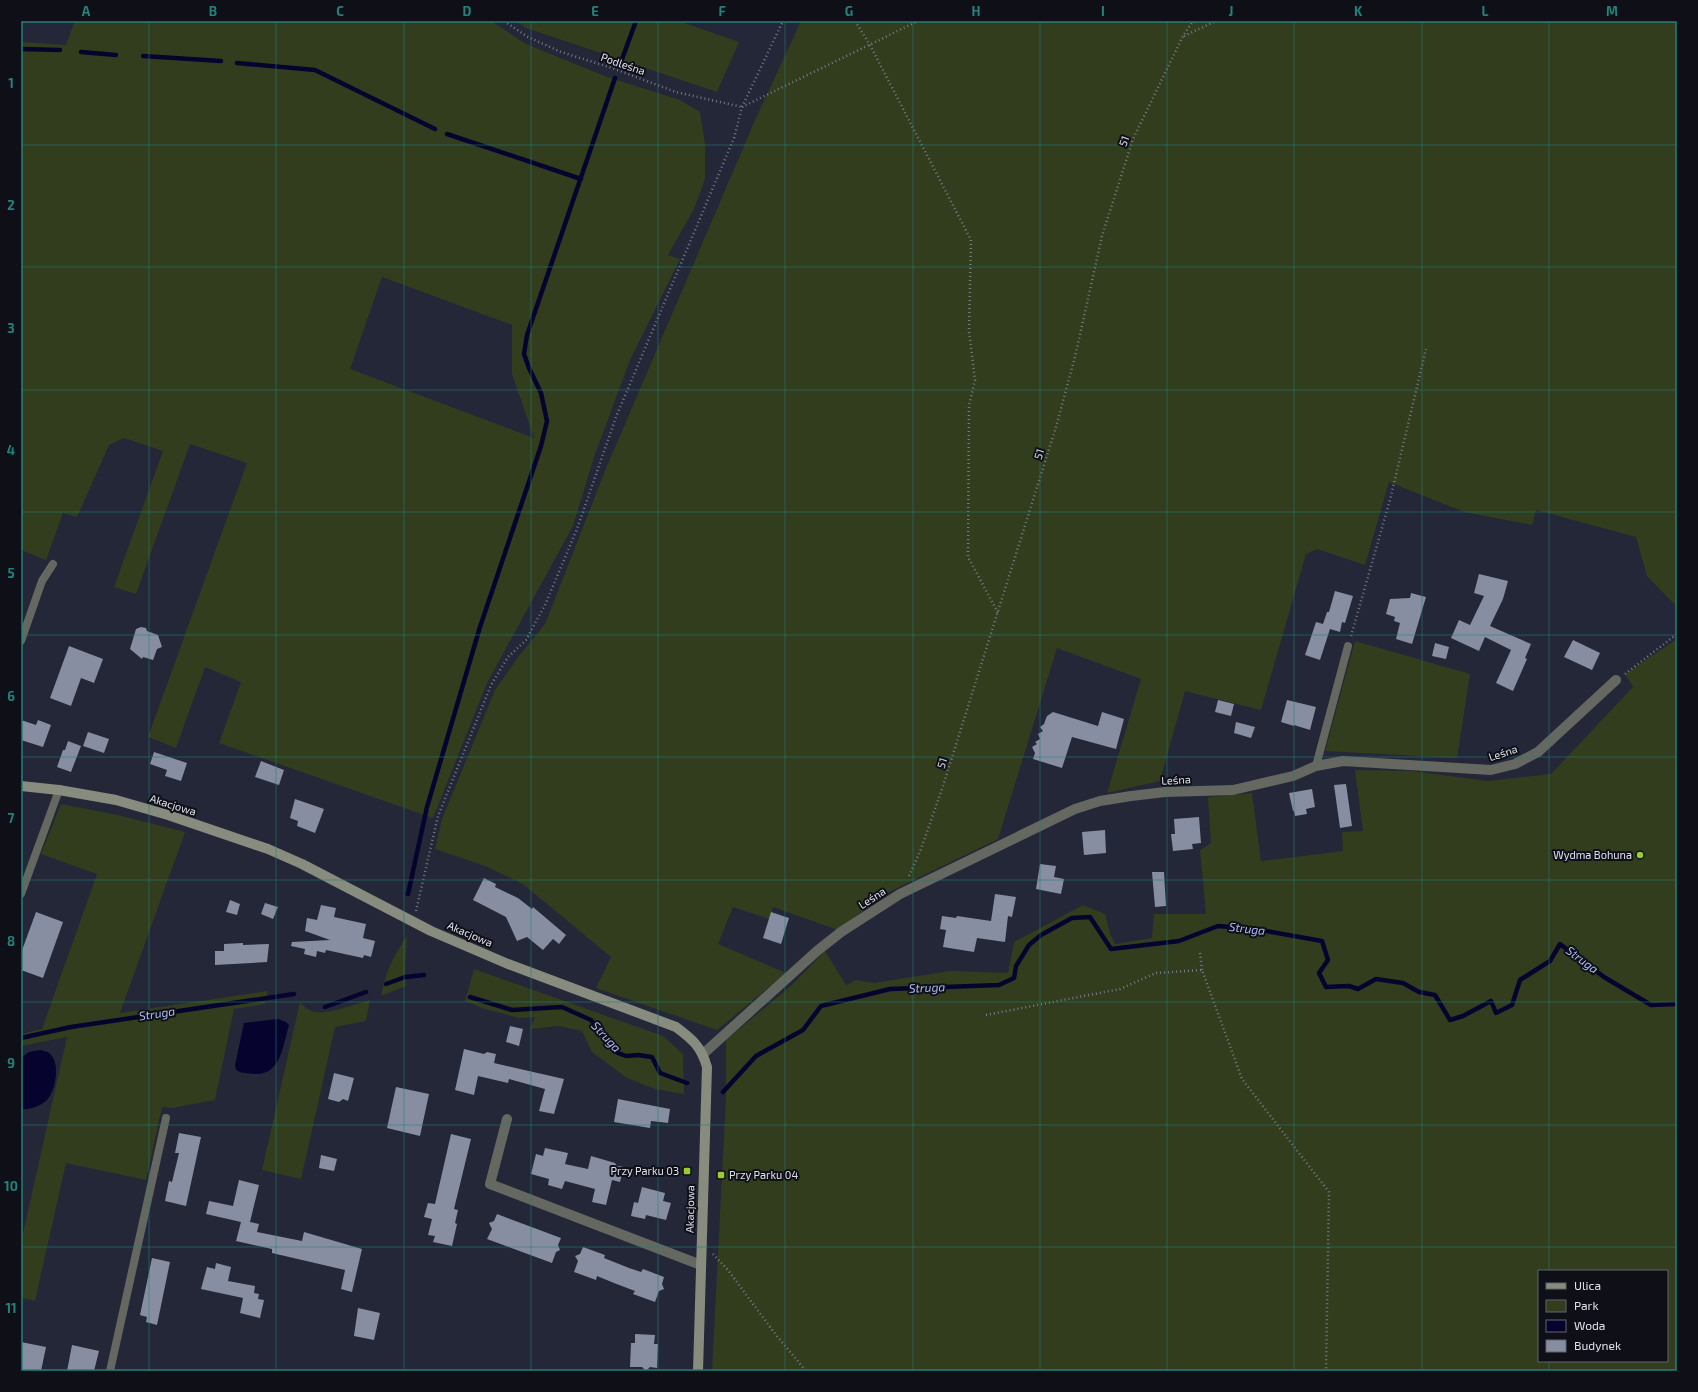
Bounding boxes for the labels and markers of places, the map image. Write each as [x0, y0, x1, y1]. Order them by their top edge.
place label: Wydma Bohuna [1553, 848, 1632, 861]
marker: Wydma Bohuna [1635, 850, 1645, 860]
place label: Przy Parku 03 [610, 1164, 679, 1177]
marker: Przy Parku 03 [682, 1166, 692, 1176]
place label: Przy Parku 04 [729, 1168, 798, 1181]
marker: Przy Parku 04 [716, 1170, 726, 1180]

